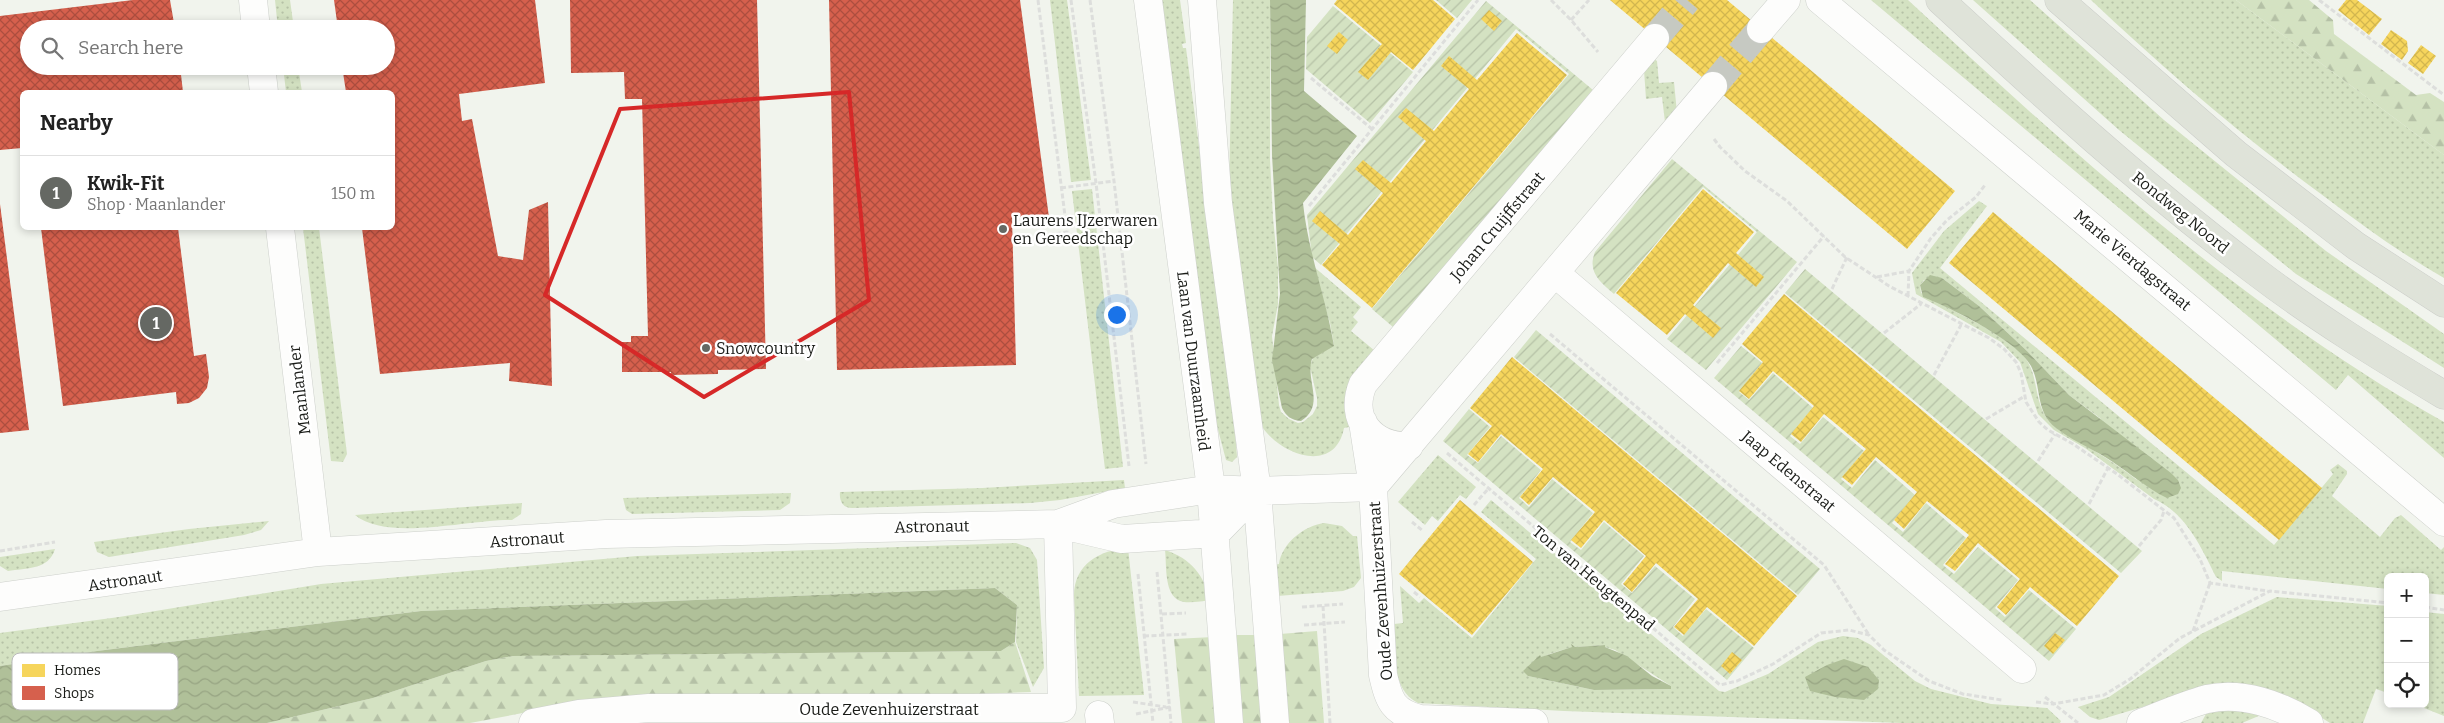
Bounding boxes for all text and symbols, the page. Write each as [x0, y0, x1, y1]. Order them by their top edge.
search box [20, 20, 395, 75]
icon: search [38, 34, 66, 62]
text: Search here [78, 36, 183, 59]
text: Nearby [40, 110, 113, 136]
street label: Johan Cruijffstraat [1446, 168, 1549, 285]
street label: Rondweg Noord [2128, 168, 2233, 258]
text: Kwik-Fit [87, 172, 165, 195]
text: 1 [53, 184, 59, 203]
text: 150 m [331, 184, 375, 203]
text: Shop · Maanlander [87, 195, 225, 214]
street label: Marie Vierdagstraat [2070, 206, 2195, 315]
place label: Laurens IJzerwaren en Gereedschap [1013, 211, 1158, 248]
marker: Laurens IJzerwaren en Gereedschap [997, 223, 1009, 235]
street label: Laan van Duurzaamheid [1173, 270, 1214, 453]
your location [1104, 302, 1130, 328]
pin: 1 [140, 304, 172, 342]
place label: Snowcountry [716, 339, 816, 358]
marker: Snowcountry [700, 342, 712, 354]
street label: Maanlander [285, 344, 314, 436]
street label: Jaap Edenstraat [1737, 426, 1840, 516]
street label: Oude Zevenhuizerstraat [1365, 501, 1396, 681]
street label: Astronaut [894, 516, 970, 537]
street label: Ton van Heugtenpad [1529, 522, 1659, 635]
street label: Astronaut [489, 527, 565, 552]
street label: Astronaut [87, 566, 164, 595]
map controls [2384, 573, 2429, 708]
button: + [2384, 573, 2429, 618]
button: − [2384, 618, 2429, 663]
legend [12, 653, 178, 710]
text: Homes [54, 662, 101, 679]
button: locate [2384, 663, 2429, 708]
text: Shops [54, 685, 94, 702]
street label: Oude Zevenhuizerstraat [799, 700, 979, 719]

